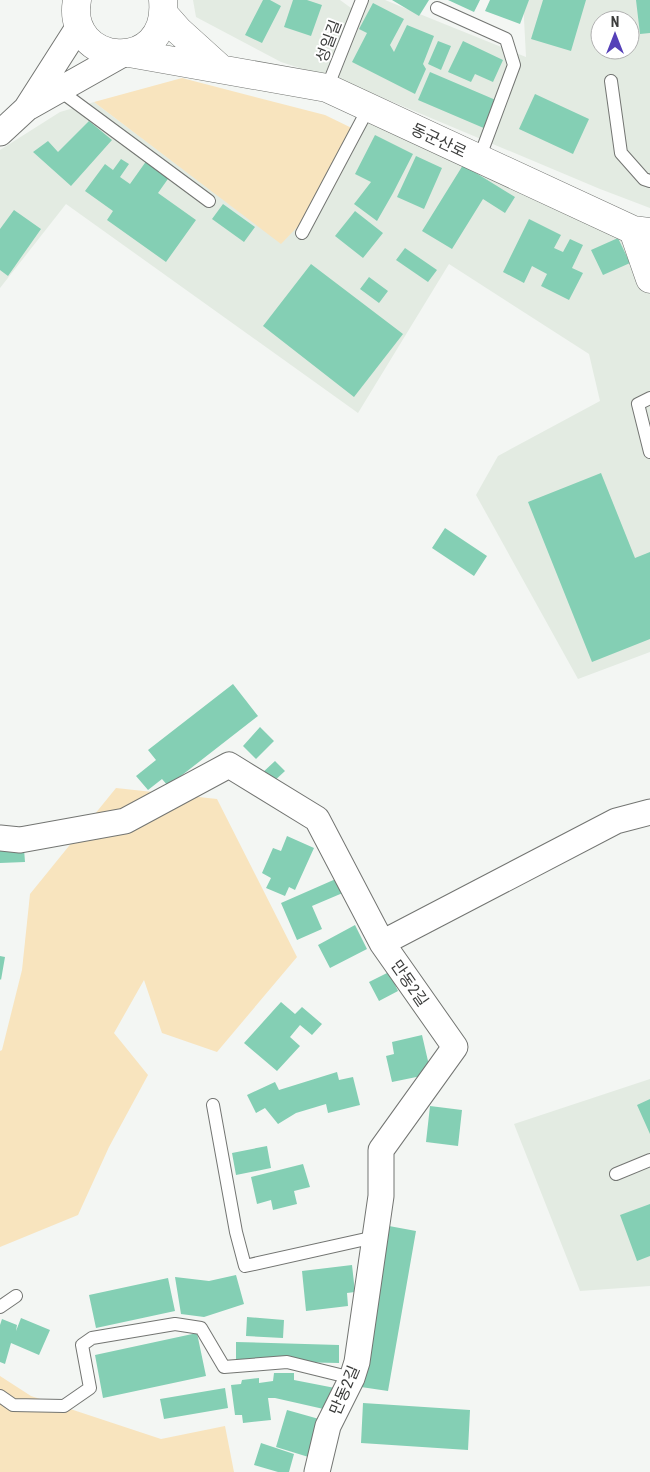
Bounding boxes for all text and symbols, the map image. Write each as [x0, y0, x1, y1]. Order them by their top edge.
north arrow [590, 10, 640, 60]
text: N [611, 14, 619, 30]
street label: 성일길 [312, 17, 345, 65]
street label: 동군산로 [408, 119, 470, 162]
street label: 만동2길 [387, 957, 432, 1010]
street label: 만동2길 [326, 1363, 363, 1418]

